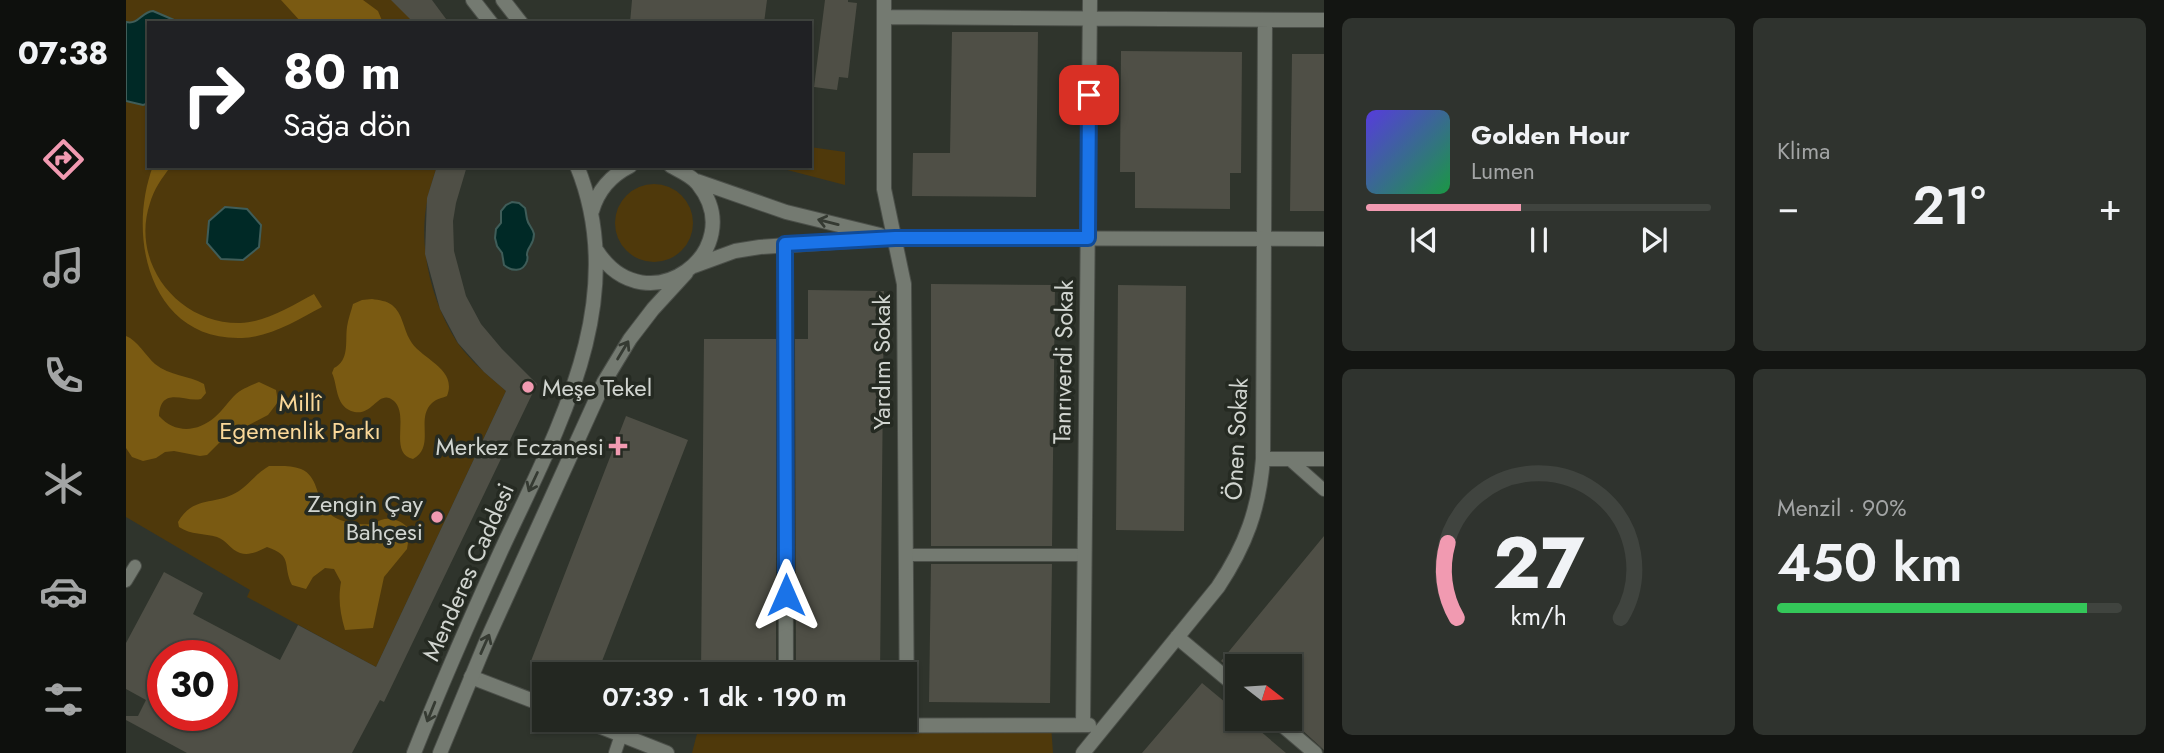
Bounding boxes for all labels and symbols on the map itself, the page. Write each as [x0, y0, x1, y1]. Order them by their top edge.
pin [1059, 65, 1119, 125]
one-way arrow [817, 215, 840, 228]
street label: Tanrıverdi Sokak [1044, 279, 1082, 444]
street label: Yardım Sokak [864, 294, 899, 430]
one-way arrow [616, 341, 630, 361]
place label: Meşe Tekel [542, 370, 652, 405]
street label: Önen Sokak [1215, 376, 1257, 501]
marker: Meşe Tekel [520, 379, 536, 395]
park label: Millî Egemenlik Parkı [219, 385, 381, 448]
place label: Merkez Eczanesi [435, 429, 604, 464]
marker: Merkez Eczanesi [610, 438, 626, 454]
one-way arrow [526, 471, 540, 492]
street label: Menderes Caddesi [413, 478, 523, 666]
place label: Zengin Çay Bahçesi [308, 486, 423, 549]
marker: Zengin Çay Bahçesi [429, 509, 445, 525]
position arrow [749, 558, 823, 632]
one-way arrow [479, 634, 492, 656]
speed limit sign: 30 [147, 640, 238, 731]
north arrow [1225, 654, 1302, 732]
one-way arrow [423, 701, 436, 723]

